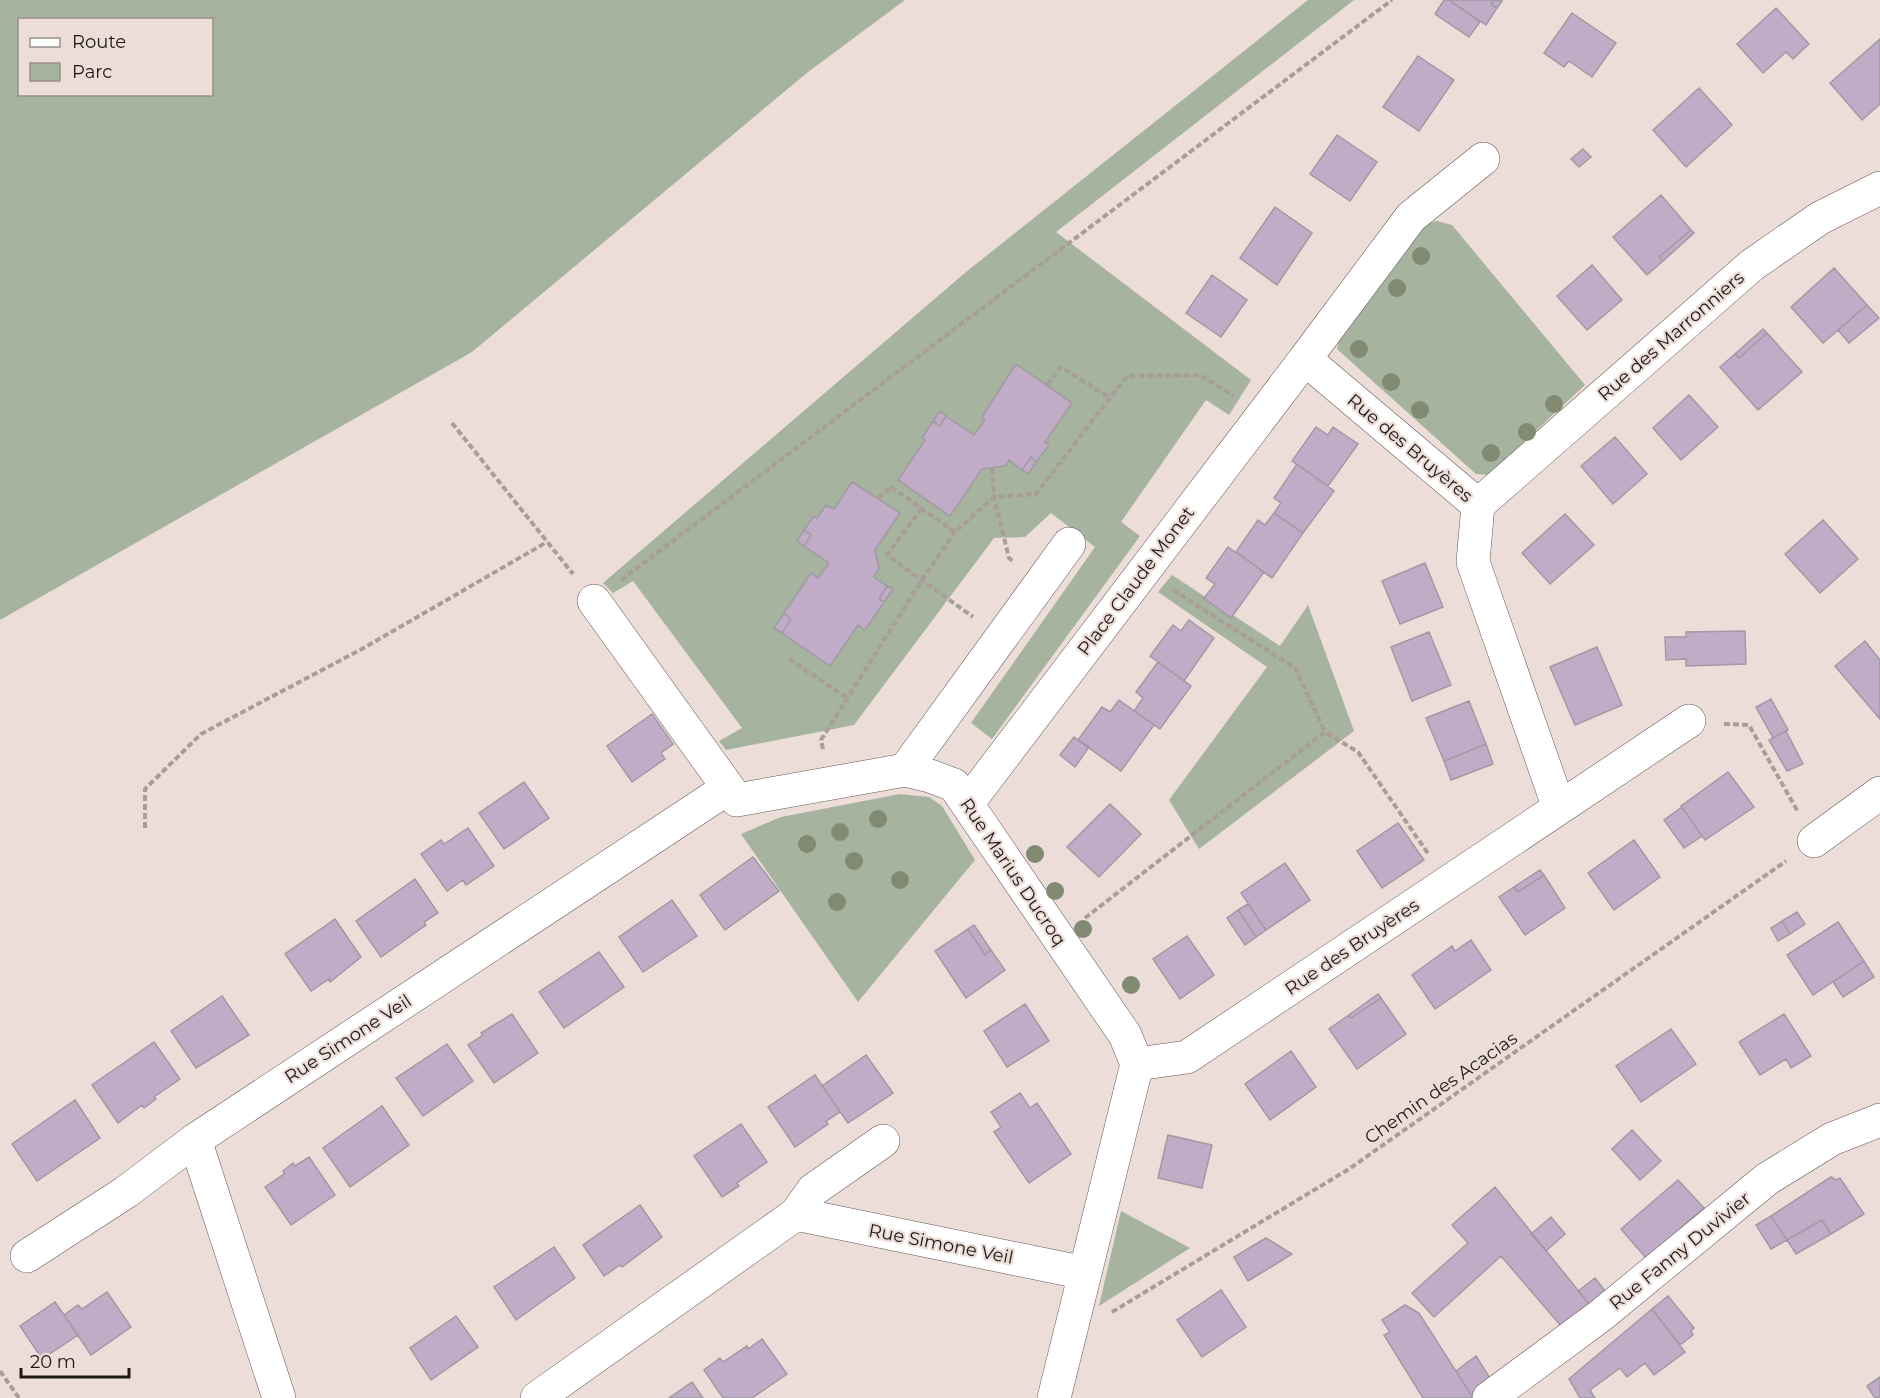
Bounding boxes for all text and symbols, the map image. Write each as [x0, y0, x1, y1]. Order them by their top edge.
legend [18, 18, 213, 96]
text: Route [72, 31, 126, 53]
text: Parc [72, 61, 112, 83]
street label: Rue des Marronniers [1593, 266, 1749, 405]
street label: Rue des Bruyères [1343, 389, 1477, 507]
street label: Place Claude Monet [1073, 502, 1199, 660]
street label: Rue Marius Ducroq [955, 794, 1071, 950]
street label: Rue des Bruyères [1281, 894, 1423, 1000]
street label: Rue Simone Veil [280, 990, 416, 1088]
street label: Chemin des Acacias [1361, 1027, 1522, 1149]
street label: Rue Fanny Duvivier [1605, 1187, 1755, 1315]
street label: Rue Simone Veil [867, 1219, 1015, 1269]
scale bar [21, 1341, 129, 1379]
text: 20 m [30, 1351, 76, 1373]

